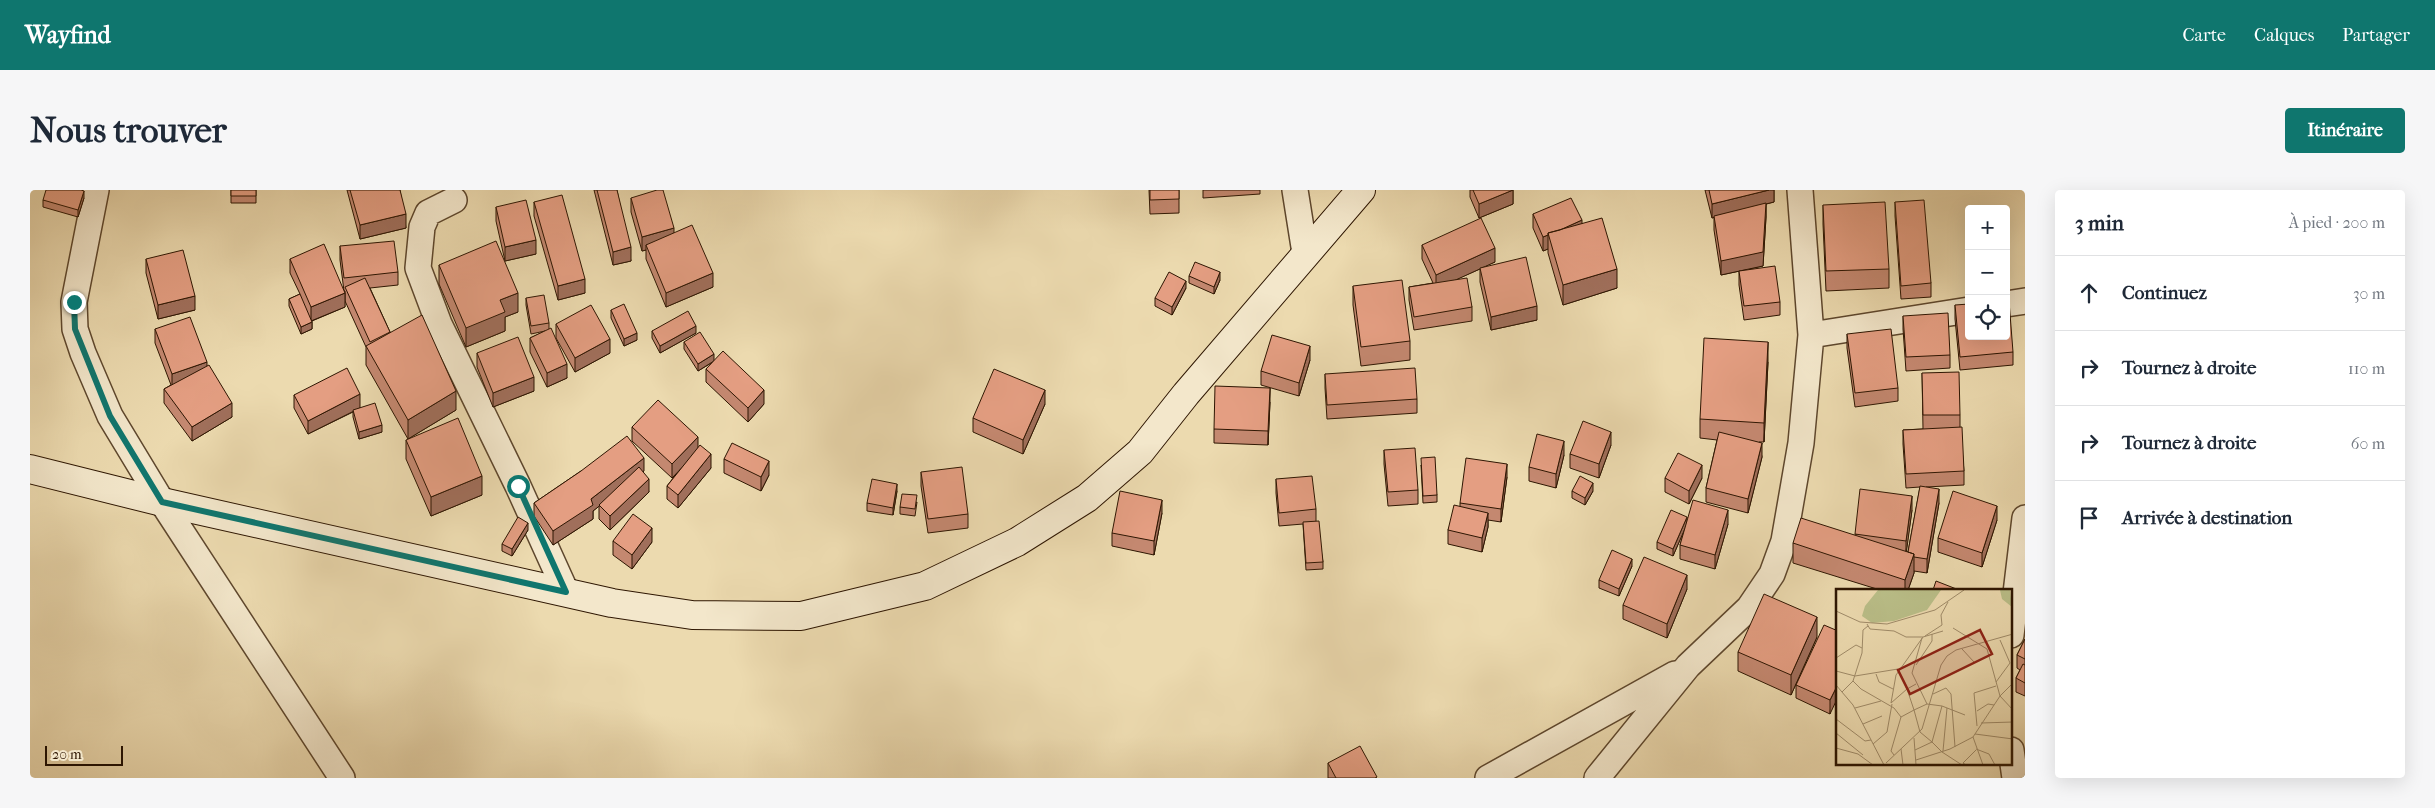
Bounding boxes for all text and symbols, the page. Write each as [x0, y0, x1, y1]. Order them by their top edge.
text: Wayfind [25, 21, 111, 49]
text: Carte [2183, 25, 2226, 46]
text: Calques [2254, 25, 2314, 46]
text: Partager [2342, 25, 2410, 46]
button: Itinéraire [2285, 108, 2405, 153]
text: Nous trouver [30, 110, 227, 151]
map controls [1965, 205, 2010, 340]
button: + [1965, 205, 2010, 250]
text: 3 min [2075, 211, 2124, 235]
text: À pied · 200 m [2289, 213, 2385, 232]
button: − [1965, 250, 2010, 295]
icon: ahead [2075, 279, 2103, 307]
text: Continuez [2122, 282, 2207, 304]
text: 30 m [2353, 284, 2385, 303]
route end [63, 291, 86, 314]
button: locate [1965, 295, 2010, 340]
icon: right [2075, 354, 2103, 382]
text: Tournez à droite [2122, 357, 2256, 379]
text: 110 m [2348, 359, 2385, 378]
icon: right [2075, 429, 2103, 457]
text: Tournez à droite [2122, 432, 2256, 454]
text: 60 m [2351, 434, 2385, 453]
route start [507, 475, 530, 498]
icon: arrive [2075, 504, 2103, 532]
text: Arrivée à destination [2122, 507, 2292, 529]
inset map [1836, 589, 2012, 766]
scale bar [45, 743, 122, 766]
text: 20 m [52, 746, 82, 763]

